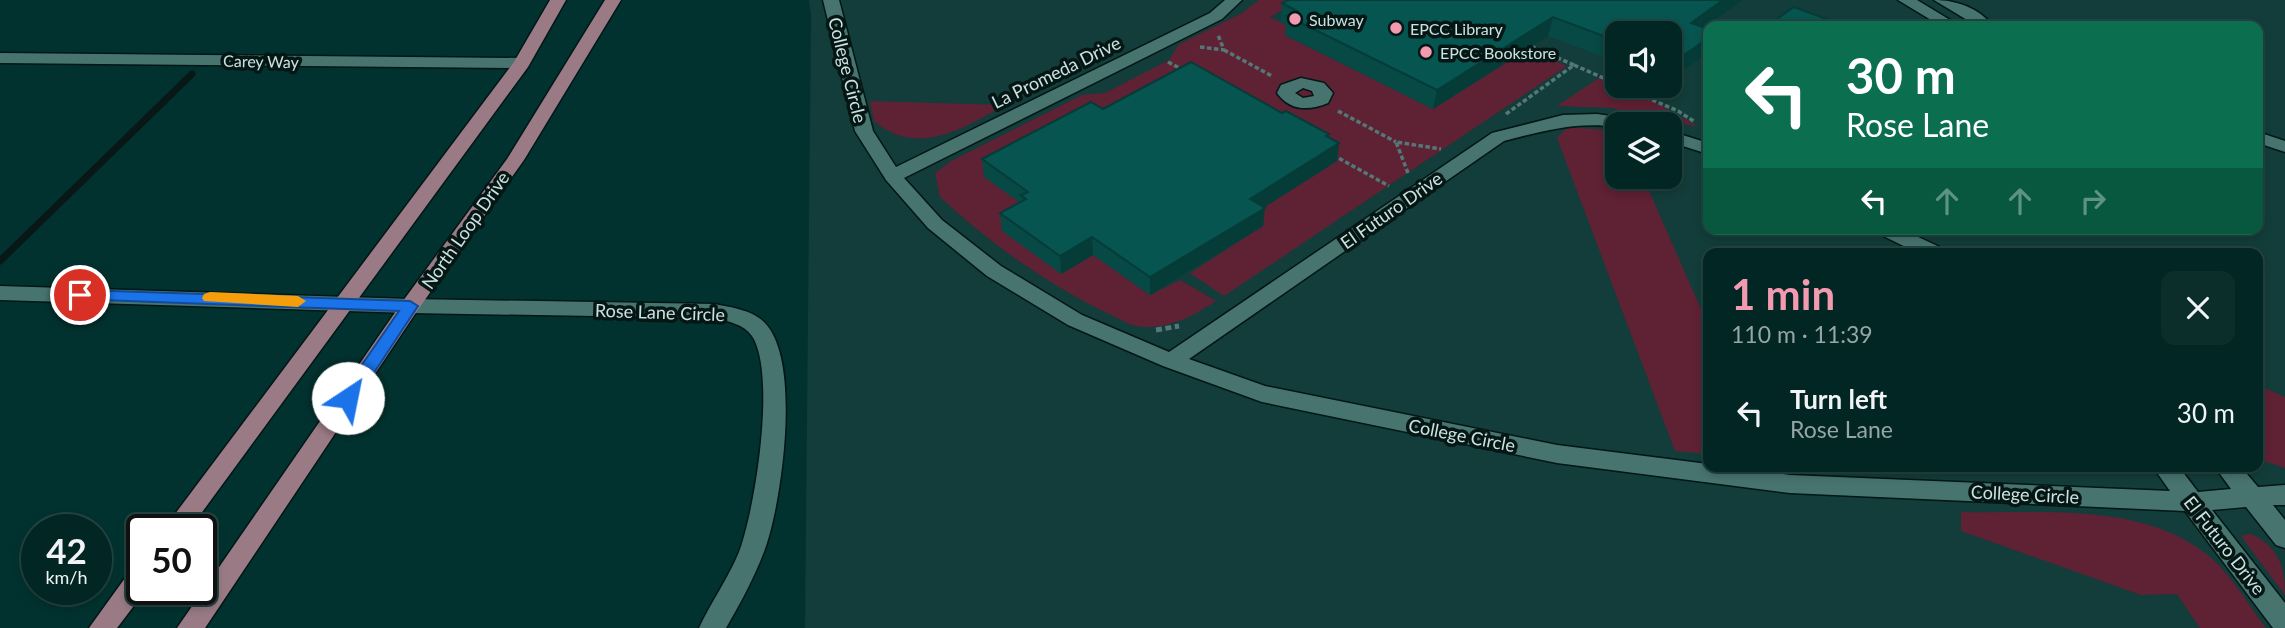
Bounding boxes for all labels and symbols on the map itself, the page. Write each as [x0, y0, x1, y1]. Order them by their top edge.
place label: Subway [1309, 10, 1365, 29]
marker: Subway [1287, 11, 1303, 27]
street label: College Circle [824, 15, 872, 125]
place label: EPCC Library [1410, 19, 1504, 38]
marker: EPCC Library [1388, 20, 1404, 36]
street label: La Promeda Drive [988, 31, 1124, 113]
place label: EPCC Bookstore [1440, 43, 1556, 62]
marker: EPCC Bookstore [1418, 44, 1434, 60]
street label: Carey Way [223, 51, 300, 71]
street label: North Loop Drive [416, 167, 514, 293]
street label: El Futuro Drive [1336, 167, 1446, 253]
pin [50, 265, 110, 325]
street label: Rose Lane Circle [595, 299, 725, 325]
position arrow [311, 361, 385, 435]
street label: College Circle [1407, 414, 1517, 456]
street label: College Circle [1970, 480, 2080, 508]
street label: El Futuro Drive [2180, 491, 2270, 599]
speed limit sign: 50 [126, 514, 217, 605]

